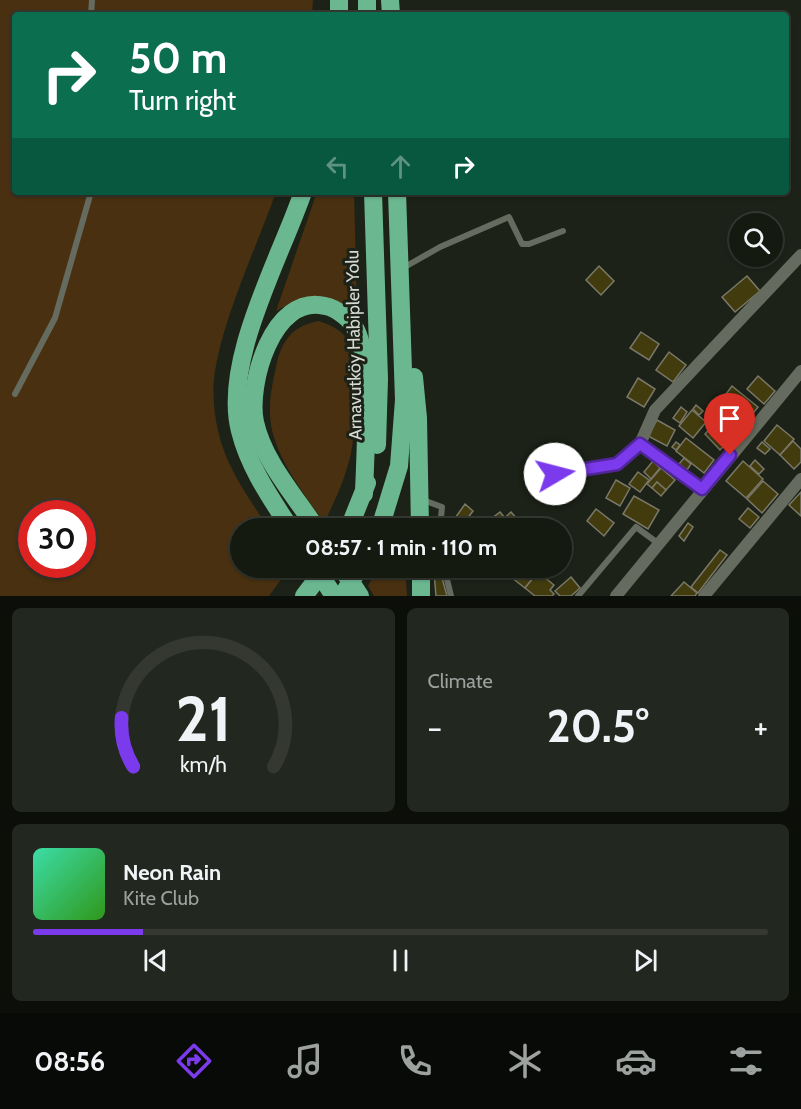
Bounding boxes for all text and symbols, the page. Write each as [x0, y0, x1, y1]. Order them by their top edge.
text: 50 m [129, 32, 227, 84]
icon: right [30, 36, 108, 114]
text: Turn right [129, 84, 236, 117]
icon: left [321, 150, 354, 183]
icon: ahead [384, 150, 417, 183]
icon: right [447, 150, 480, 183]
map controls [729, 213, 783, 267]
button: search [729, 213, 783, 267]
street label: Arnavutköy Habipler Yolu [341, 250, 367, 440]
pin [704, 393, 755, 455]
icon: arrive [713, 402, 746, 435]
position arrow [523, 442, 587, 506]
speed limit sign: 30 [18, 500, 96, 578]
text: 08:57 · 1 min · 110 m [305, 534, 497, 561]
text: Climate [428, 669, 493, 693]
text: 21 [175, 681, 231, 757]
text: 20.5° [547, 699, 649, 753]
text: − [428, 707, 442, 747]
text: + [753, 707, 768, 747]
text: km/h [180, 751, 227, 777]
text: Neon Rain [123, 859, 221, 886]
text: Kite Club [123, 886, 199, 910]
icon: previous [139, 944, 172, 977]
icon: pause [384, 944, 417, 977]
icon: next [629, 944, 662, 977]
icon: directions [173, 1040, 215, 1082]
icon: music [284, 1040, 326, 1082]
icon: phone [394, 1040, 436, 1082]
icon: climate [504, 1040, 546, 1082]
icon: car [615, 1040, 657, 1082]
icon: filters [725, 1040, 767, 1082]
text: 08:56 [34, 1045, 105, 1078]

